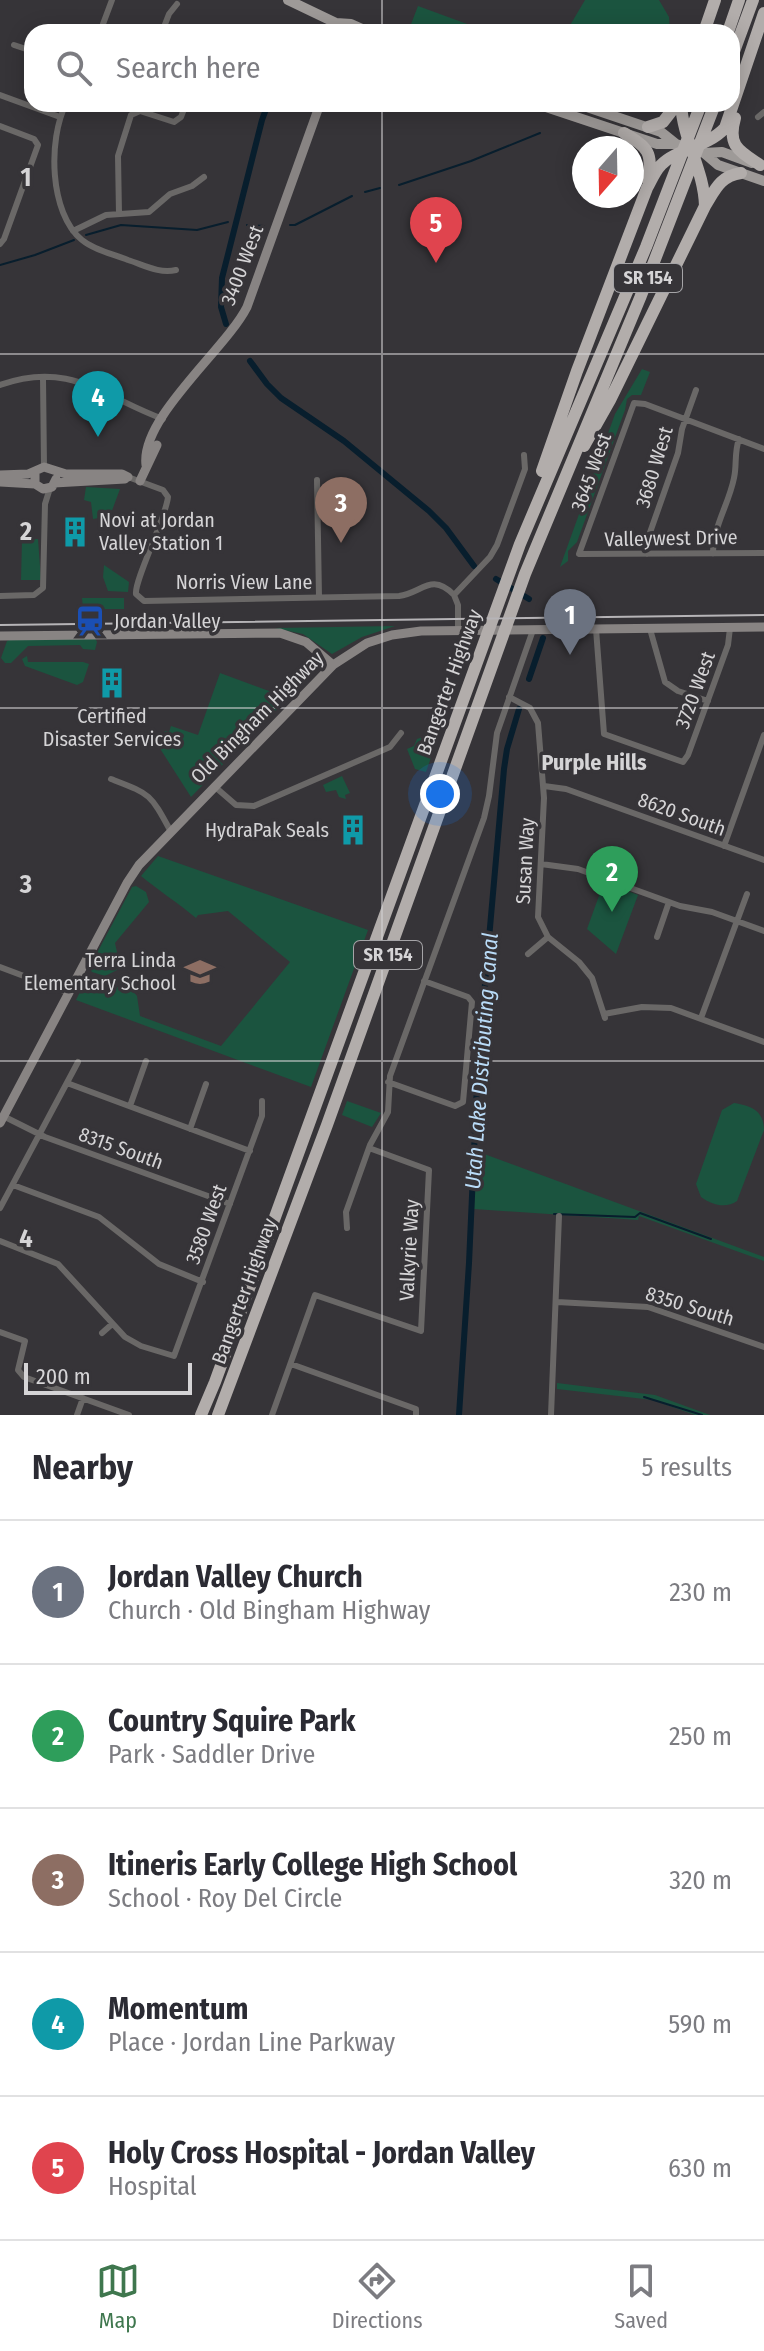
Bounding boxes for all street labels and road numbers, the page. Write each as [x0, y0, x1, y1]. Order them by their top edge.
street label: 3400 West [216, 221, 268, 308]
road number: SR 154 [614, 264, 682, 292]
street label: 3680 West [630, 423, 678, 511]
street label: 3645 West [566, 429, 616, 515]
street label: Valleywest Drive [604, 525, 738, 551]
street label: Norris View Lane [176, 570, 312, 594]
street label: Bangerter Highway [411, 606, 487, 758]
street label: Old Bingham Highway [186, 646, 328, 788]
street label: 3720 West [670, 648, 720, 732]
street label: 8620 South [635, 787, 729, 841]
street label: Susan Way [511, 817, 539, 905]
road number: SR 154 [354, 941, 422, 969]
street label: 8315 South [75, 1122, 167, 1174]
street label: 3580 West [181, 1180, 232, 1267]
street label: Valkyrie Way [394, 1198, 424, 1302]
street label: Bangerter Highway [206, 1215, 282, 1367]
street label: 8350 South [643, 1281, 737, 1331]

